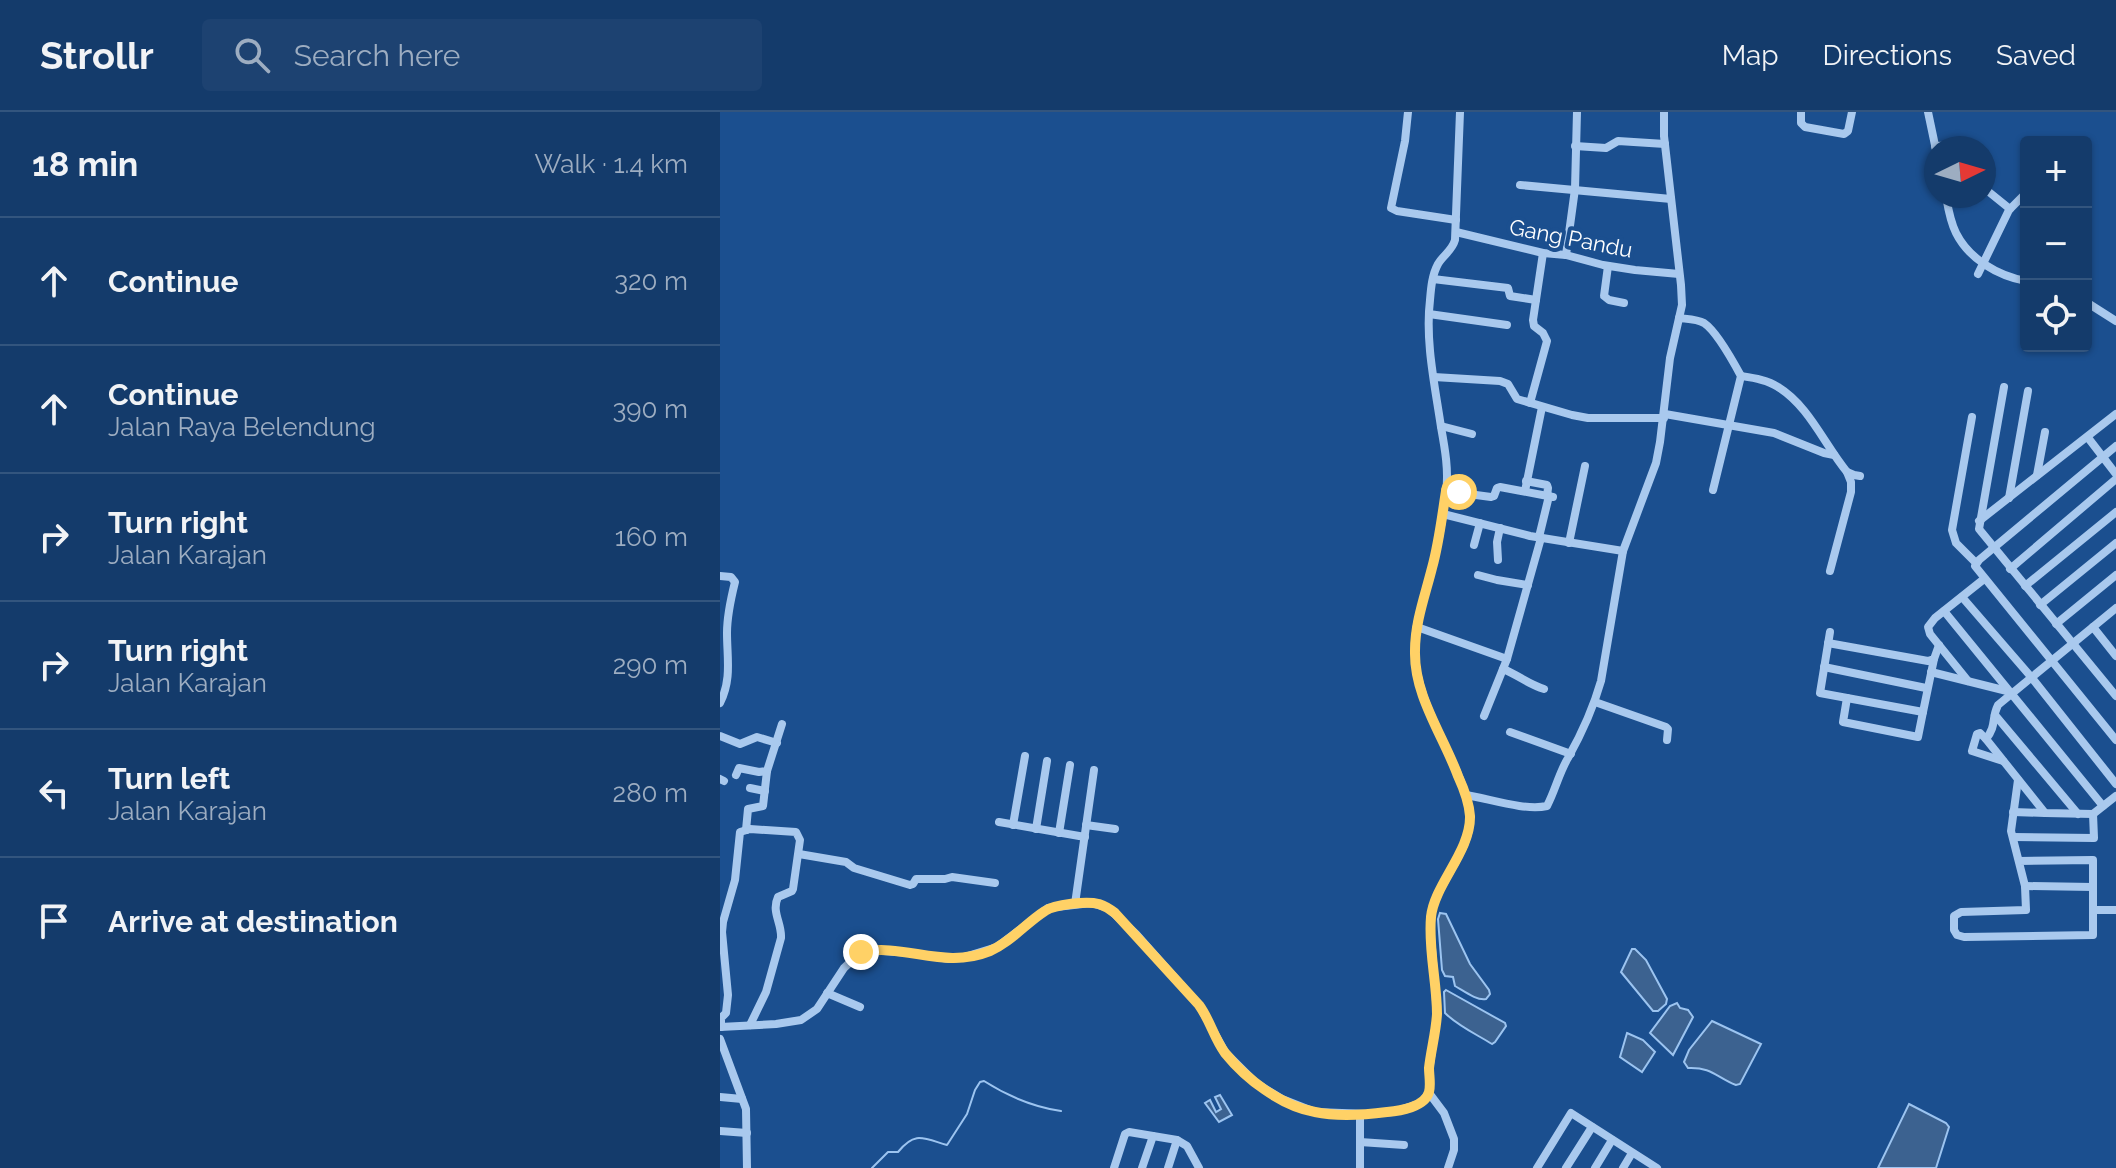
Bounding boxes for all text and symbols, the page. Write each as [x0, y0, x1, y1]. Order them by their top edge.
search box [202, 19, 762, 91]
text: Strollr [40, 33, 154, 78]
icon: search [230, 33, 274, 77]
text: Search here [294, 38, 460, 73]
text: Map [1722, 39, 1779, 72]
text: Directions [1823, 39, 1952, 72]
text: Saved [1996, 39, 2076, 72]
north arrow [1924, 136, 1996, 208]
map controls [2020, 136, 2092, 352]
button: + [2020, 136, 2092, 208]
text: 18 min [32, 144, 138, 184]
text: Walk · 1.4 km [534, 149, 688, 179]
button: − [2020, 208, 2092, 280]
street label: Gang Pandu [1507, 213, 1635, 263]
icon: ahead [32, 259, 76, 303]
text: Continue [108, 264, 239, 299]
text: 320 m [614, 266, 688, 296]
button: locate [2020, 280, 2092, 352]
text: Continue [108, 377, 239, 412]
icon: ahead [32, 387, 76, 431]
text: 390 m [612, 394, 688, 424]
text: Jalan Raya Belendung [108, 412, 375, 442]
route start [1441, 474, 1477, 510]
text: Turn right [108, 505, 248, 540]
icon: right [32, 515, 76, 559]
text: 160 m [615, 522, 688, 552]
text: Jalan Karajan [108, 540, 267, 570]
text: Turn right [108, 633, 248, 668]
icon: right [32, 643, 76, 687]
text: 290 m [613, 650, 688, 680]
text: Jalan Karajan [108, 668, 267, 698]
text: Turn left [108, 761, 230, 796]
icon: left [32, 771, 76, 815]
text: 280 m [613, 778, 688, 808]
text: Jalan Karajan [108, 796, 267, 826]
icon: arrive [32, 899, 76, 943]
text: Arrive at destination [108, 904, 398, 939]
route end [843, 934, 879, 970]

